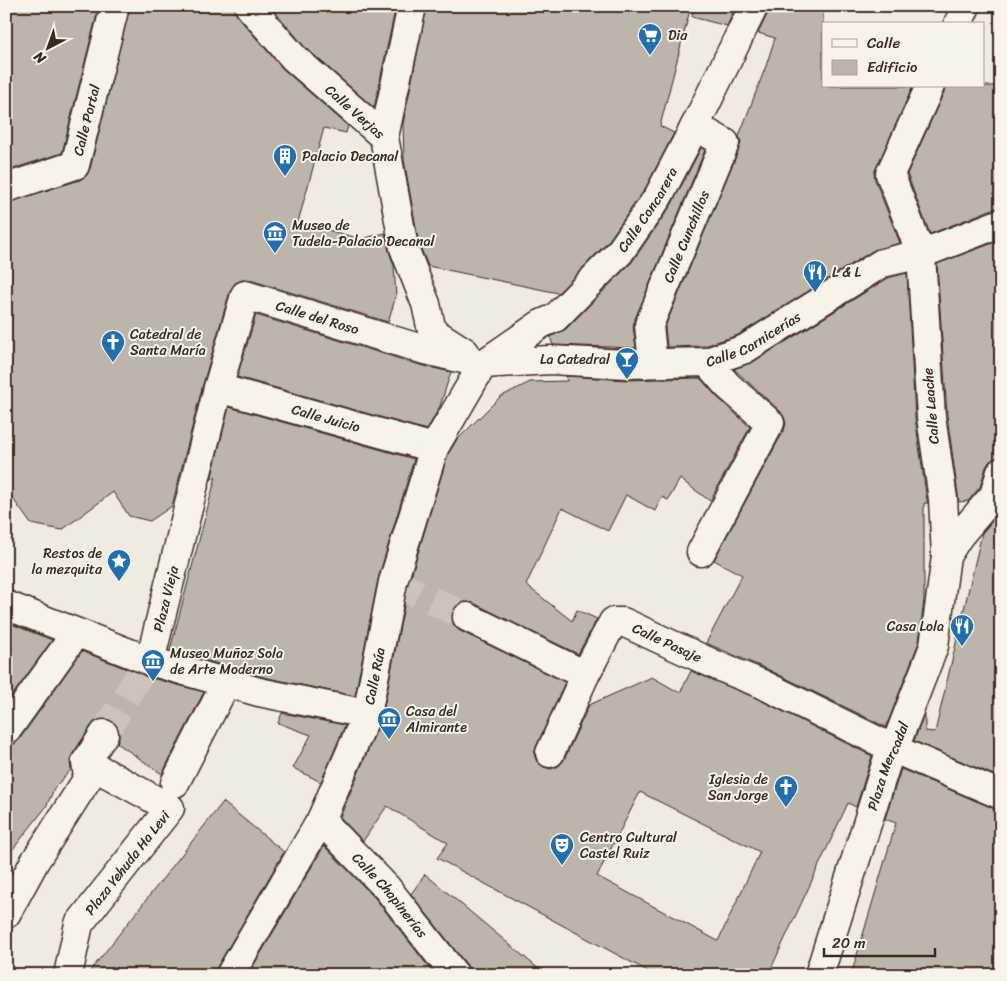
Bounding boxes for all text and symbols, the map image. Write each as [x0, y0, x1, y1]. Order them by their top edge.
north arrow [22, 22, 72, 72]
supermarket icon: Dia [637, 22, 663, 56]
legend [822, 22, 984, 88]
place label: Dia [668, 23, 688, 48]
text: Calle [867, 30, 900, 56]
text: N [28, 45, 52, 71]
text: Edificio [867, 54, 918, 80]
street label: Calle Verjas [319, 78, 391, 146]
street label: Calle Portal [65, 81, 108, 158]
building icon: Palacio Decanal [272, 143, 298, 177]
place label: Palacio Decanal [302, 144, 399, 169]
street label: Calle Concarera [610, 162, 684, 258]
street label: Calle Cunchillos [656, 186, 717, 287]
place label: Museo de Tudela-Palacio Decanal [292, 213, 435, 254]
museum icon: Museo de Tudela-Palacio Decanal [262, 220, 288, 254]
restaurant icon: L & L [802, 259, 828, 293]
place label: L & L [832, 260, 862, 285]
street label: Calle del Roso [273, 293, 362, 342]
street label: Calle Carnicerías [702, 304, 806, 374]
place label: Catedral de Santa María [130, 322, 206, 363]
church icon: Catedral de Santa María [100, 329, 126, 363]
bar icon: La Catedral [614, 346, 640, 380]
place label: La Catedral [540, 347, 611, 372]
street label: Calle Leache [915, 367, 947, 445]
street label: Calle Juicio [289, 397, 363, 439]
place label: Restos de la mezquita [31, 541, 103, 582]
place icon: Restos de la mezquita [106, 548, 132, 582]
street label: Plaza Vieja [145, 562, 186, 635]
restaurant icon: Casa Lola [949, 613, 975, 647]
place label: Casa Lola [887, 614, 944, 639]
street label: Calle Pasaje [628, 615, 706, 669]
place label: Museo Muñoz Sola de Arte Moderno [170, 641, 283, 682]
street label: Calle Rúa [357, 645, 392, 707]
museum icon: Museo Muñoz Sola de Arte Moderno [140, 648, 166, 682]
place label: Casa del Almirante [405, 699, 467, 740]
museum icon: Casa del Almirante [376, 706, 402, 740]
street label: Plaza Mercadal [860, 717, 916, 814]
place label: Iglesia de San Jorge [708, 767, 768, 808]
church icon: Iglesia de San Jorge [773, 774, 799, 808]
street label: Plaza Yehuda Ha Levi [78, 804, 177, 921]
place label: Centro Cultural Castel Ruiz [580, 825, 678, 866]
theatre icon: Centro Cultural Castel Ruiz [549, 832, 575, 866]
street label: Calle Chapinerías [346, 846, 435, 944]
scale bar [824, 926, 936, 958]
text: 20 m [832, 930, 866, 956]

